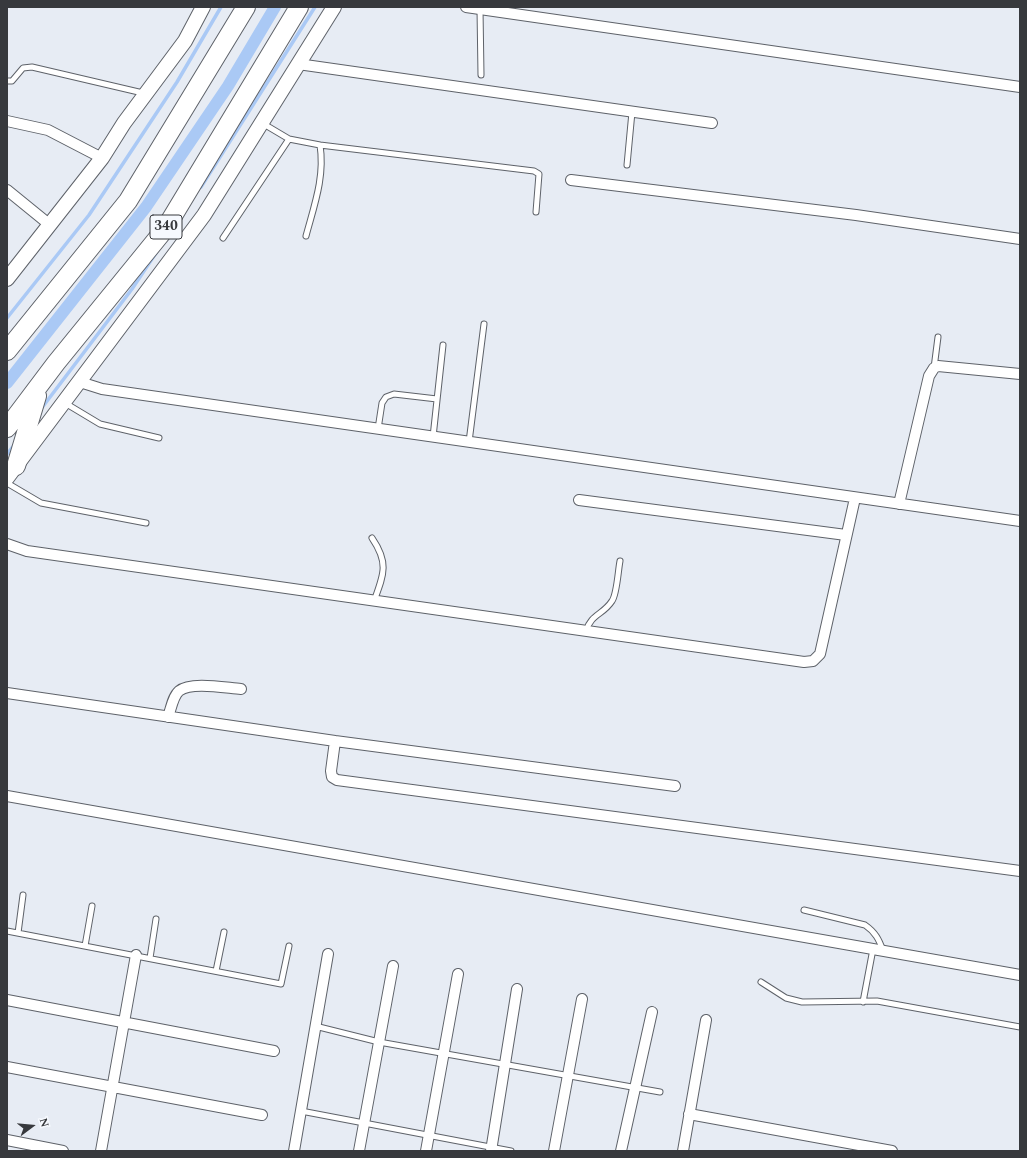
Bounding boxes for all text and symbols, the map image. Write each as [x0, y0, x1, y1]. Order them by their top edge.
road number: 340 [150, 215, 182, 239]
north arrow [12, 1106, 52, 1146]
text: N [35, 1116, 53, 1129]

